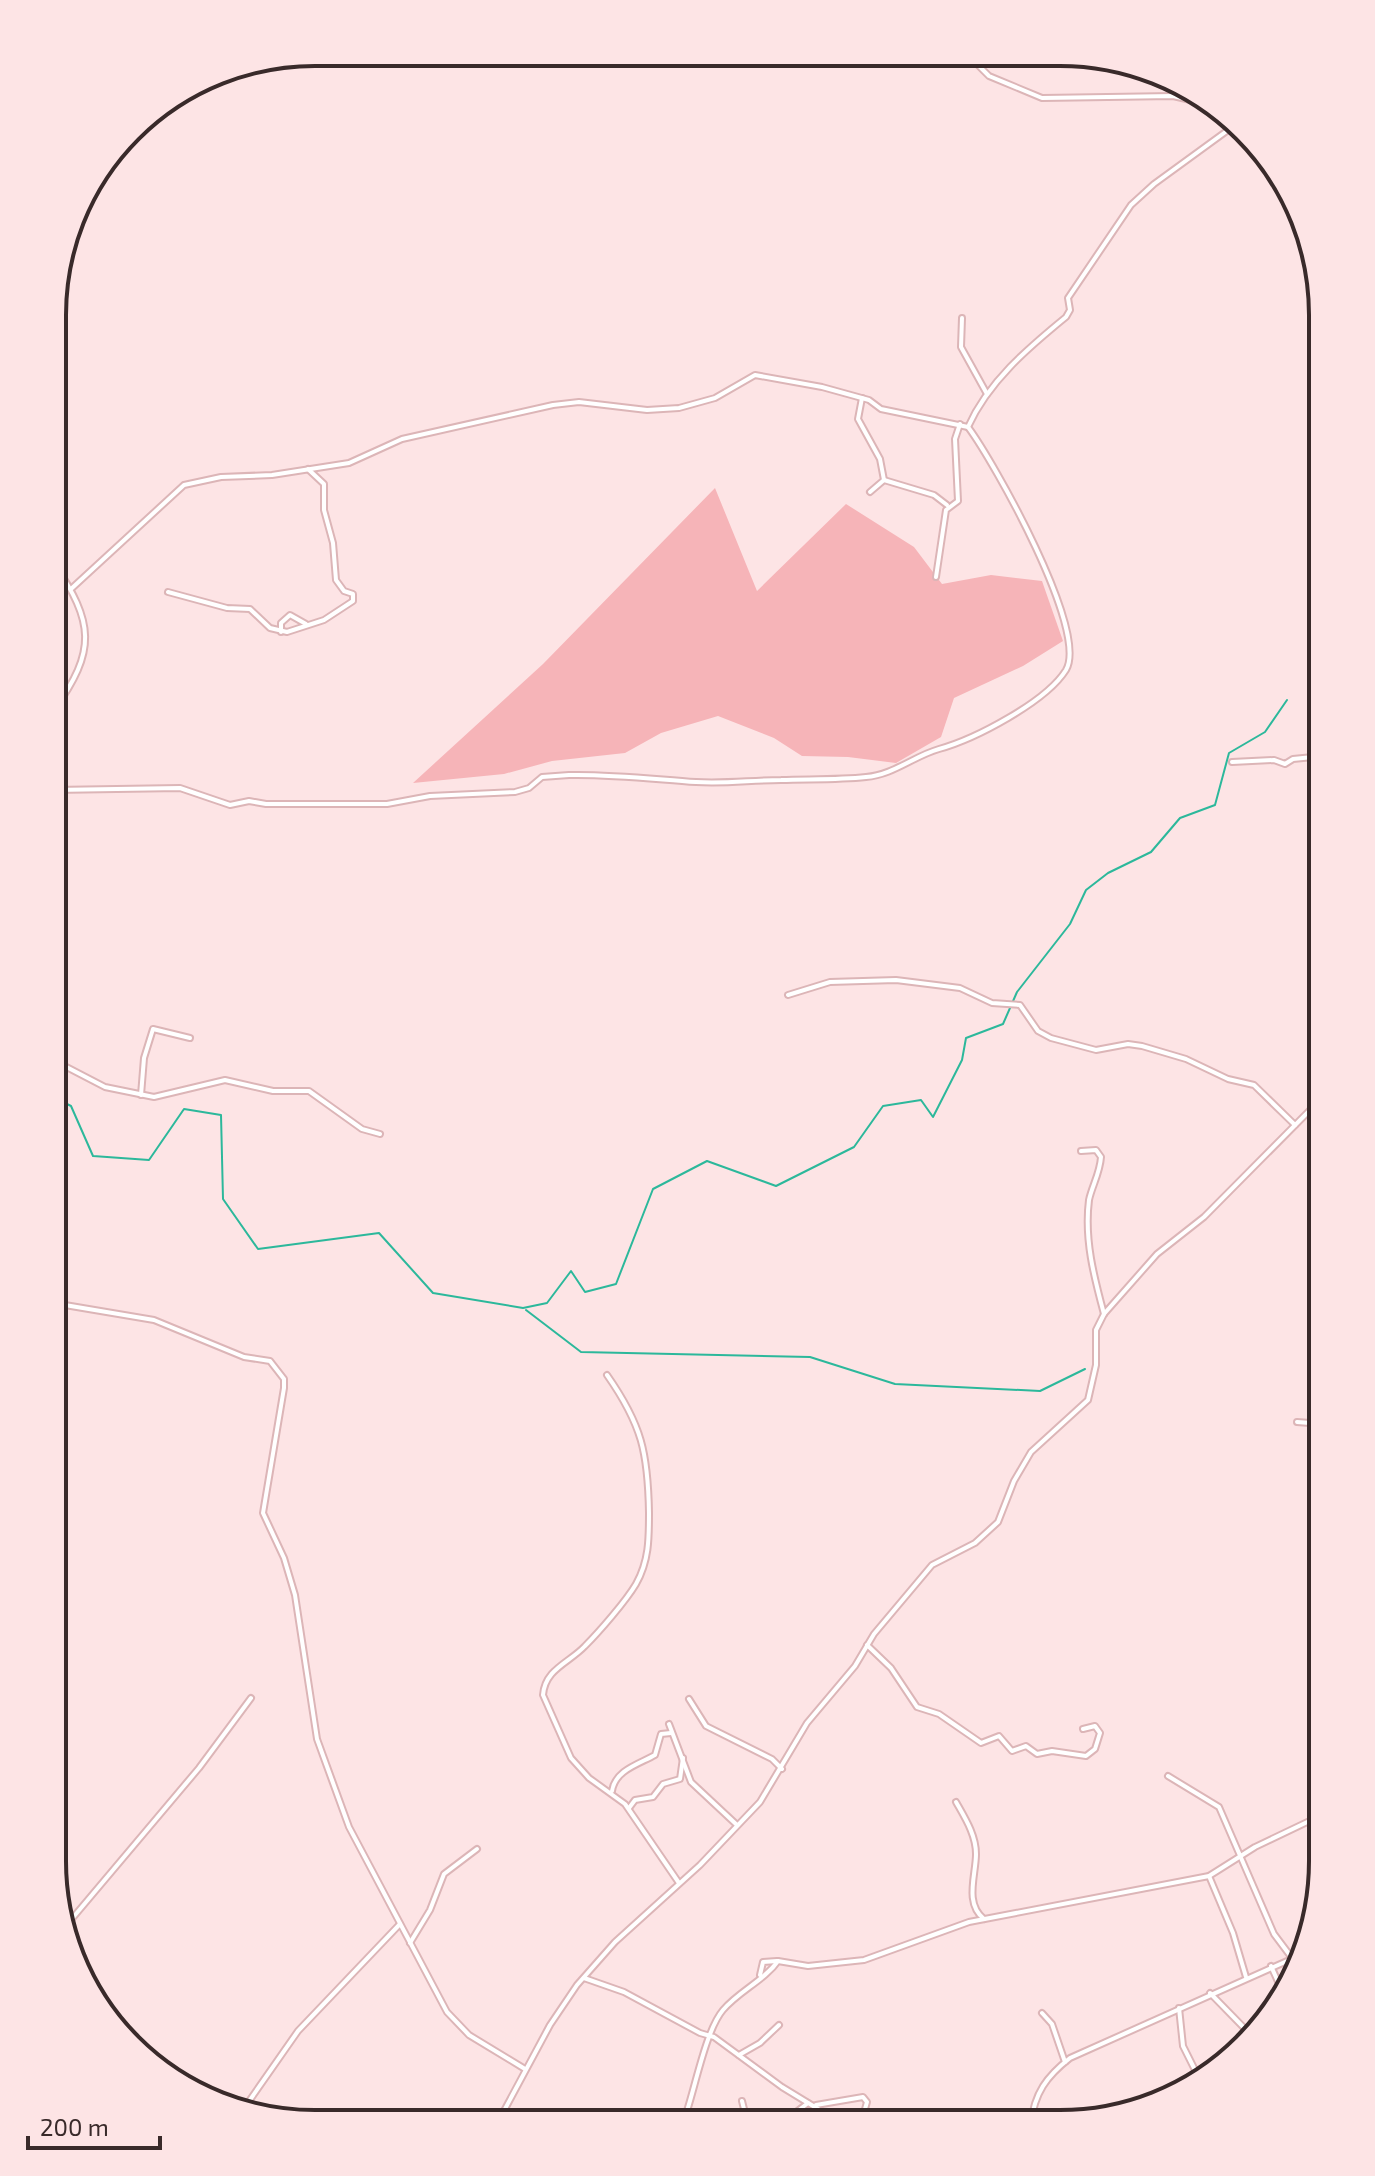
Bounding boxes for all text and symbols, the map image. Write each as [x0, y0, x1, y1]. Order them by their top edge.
scale bar [28, 2100, 160, 2150]
text: 200 m [40, 2112, 109, 2141]

